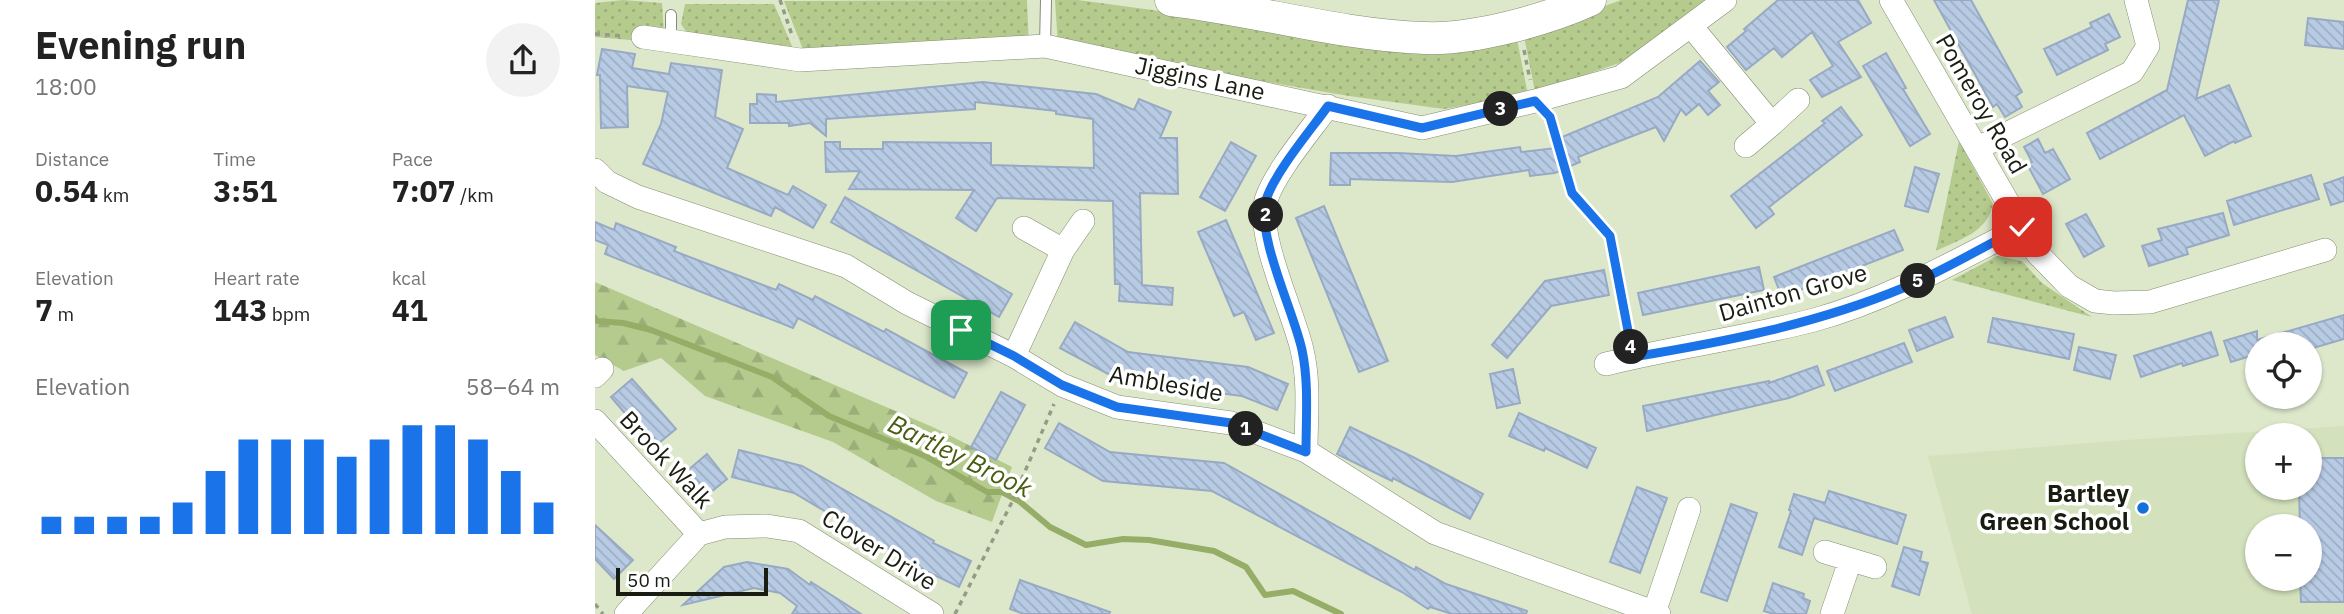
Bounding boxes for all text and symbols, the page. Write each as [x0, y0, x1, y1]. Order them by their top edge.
text: Evening run [35, 20, 246, 69]
button: share [486, 23, 560, 97]
street label: Pomeroy Road [1929, 28, 2035, 179]
street label: Jiggins Lane [1132, 49, 1268, 107]
text: 18:00 [35, 71, 97, 101]
pin: 3 [1483, 92, 1518, 126]
text: 3 [1495, 96, 1506, 120]
text: Distance [35, 147, 109, 171]
text: Time [213, 147, 256, 171]
text: Pace [392, 147, 433, 171]
text: 0.54 [35, 171, 98, 210]
text: 3:51 [213, 171, 277, 210]
text: 7:07 [392, 171, 456, 210]
text: km [98, 183, 129, 207]
text: /km [456, 183, 494, 207]
pin [1992, 197, 2052, 257]
pin: 2 [1249, 198, 1283, 232]
text: 2 [1260, 202, 1271, 226]
icon: check [2003, 208, 2041, 246]
street label: Dainton Grove [1715, 256, 1871, 329]
pin: 5 [1901, 264, 1935, 298]
text: Elevation [35, 266, 114, 290]
text: Heart rate [213, 266, 300, 290]
text: kcal [392, 266, 426, 290]
text: 5 [1912, 268, 1923, 292]
text: 7 [35, 290, 53, 329]
text: 143 [213, 290, 267, 329]
text: 41 [392, 290, 428, 329]
pin [931, 300, 991, 360]
text: m [53, 302, 74, 326]
text: bpm [267, 302, 310, 326]
icon: arrive [942, 311, 980, 349]
pin: 4 [1613, 330, 1649, 364]
map controls [2245, 332, 2322, 591]
button: locate [2245, 332, 2322, 409]
text: 4 [1625, 334, 1636, 358]
street label: Ambleside [1107, 357, 1225, 409]
text: Elevation [35, 371, 130, 401]
text: 58–64 m [466, 371, 560, 401]
street label: Brook Walk [613, 404, 721, 515]
water label: Bartley Brook [883, 406, 1038, 505]
pin: 1 [1229, 412, 1263, 446]
text: 1 [1240, 416, 1251, 440]
button: + [2245, 423, 2322, 500]
place label: Bartley Green School [1979, 477, 2129, 537]
marker: Bartley Green School [2135, 500, 2151, 516]
street label: Clover Drive [816, 501, 943, 597]
button: − [2245, 514, 2322, 591]
scale bar [616, 565, 768, 597]
text: 50 m [627, 568, 671, 592]

